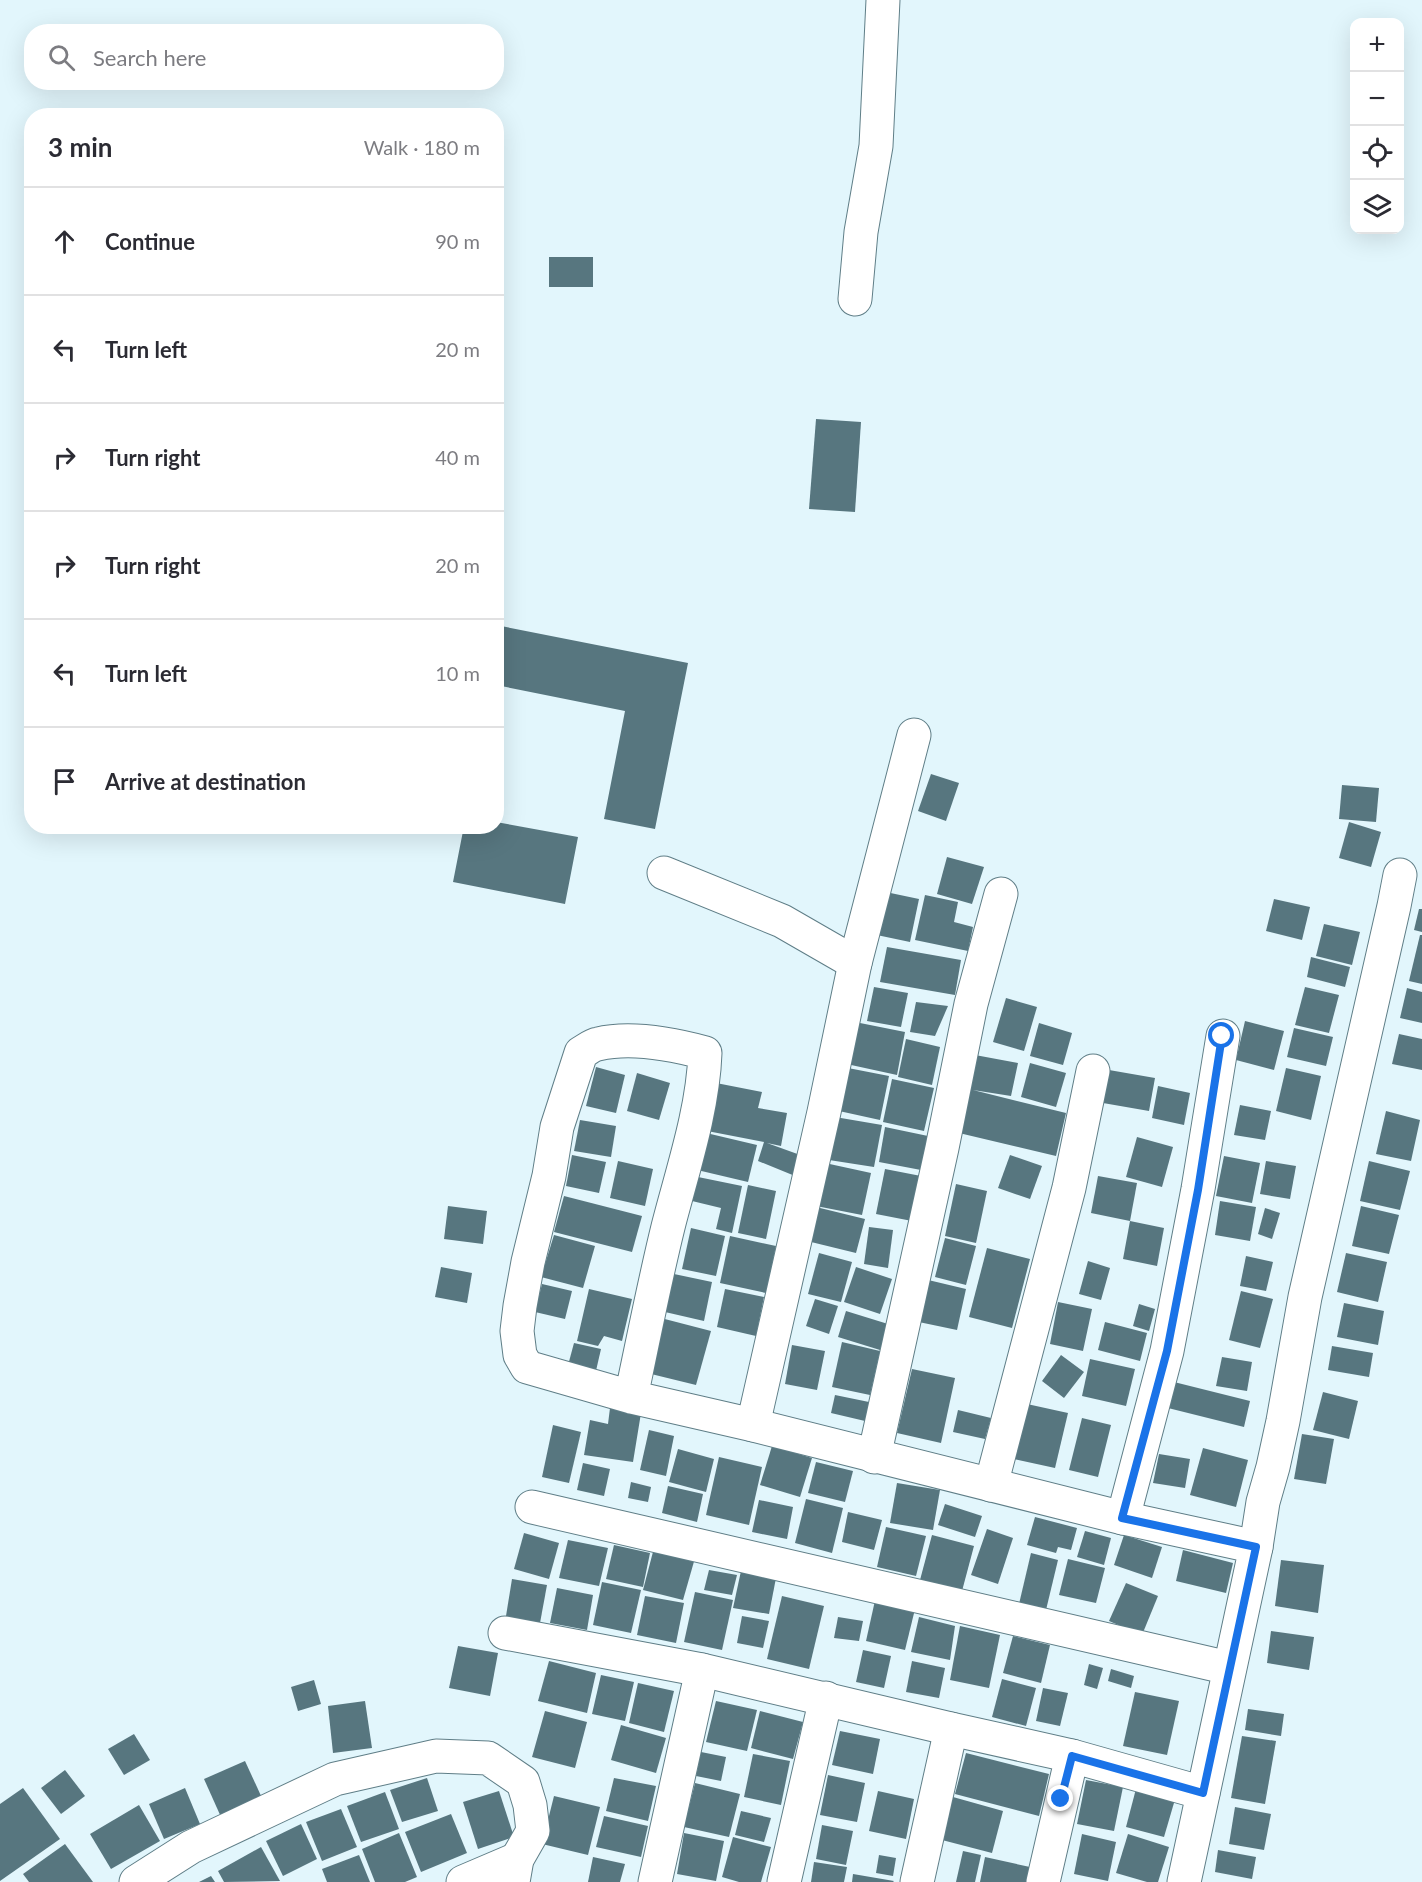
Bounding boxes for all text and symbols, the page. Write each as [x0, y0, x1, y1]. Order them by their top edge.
map controls [1350, 18, 1404, 234]
button: + [1350, 18, 1404, 72]
search box [24, 24, 504, 90]
icon: search [45, 41, 78, 74]
text: Search here [93, 44, 206, 71]
button: − [1350, 72, 1404, 126]
button: locate [1350, 126, 1404, 180]
text: 3 min [48, 131, 112, 163]
text: Walk · 180 m [364, 135, 480, 159]
button: layers [1350, 180, 1404, 234]
icon: ahead [48, 225, 81, 258]
text: Continue [105, 228, 195, 255]
text: 90 m [435, 229, 480, 253]
icon: left [48, 333, 81, 366]
text: Turn left [105, 336, 187, 363]
text: 20 m [435, 337, 480, 361]
icon: right [48, 441, 81, 474]
text: Turn right [105, 444, 200, 471]
text: 40 m [435, 445, 480, 469]
icon: right [48, 549, 81, 582]
text: Turn right [105, 552, 200, 579]
text: 20 m [435, 553, 480, 577]
icon: left [48, 657, 81, 690]
text: Turn left [105, 660, 187, 687]
text: 10 m [435, 661, 480, 685]
icon: arrive [48, 765, 81, 798]
text: Arrive at destination [105, 768, 306, 795]
route start [1208, 1022, 1234, 1048]
route end [1047, 1785, 1073, 1811]

